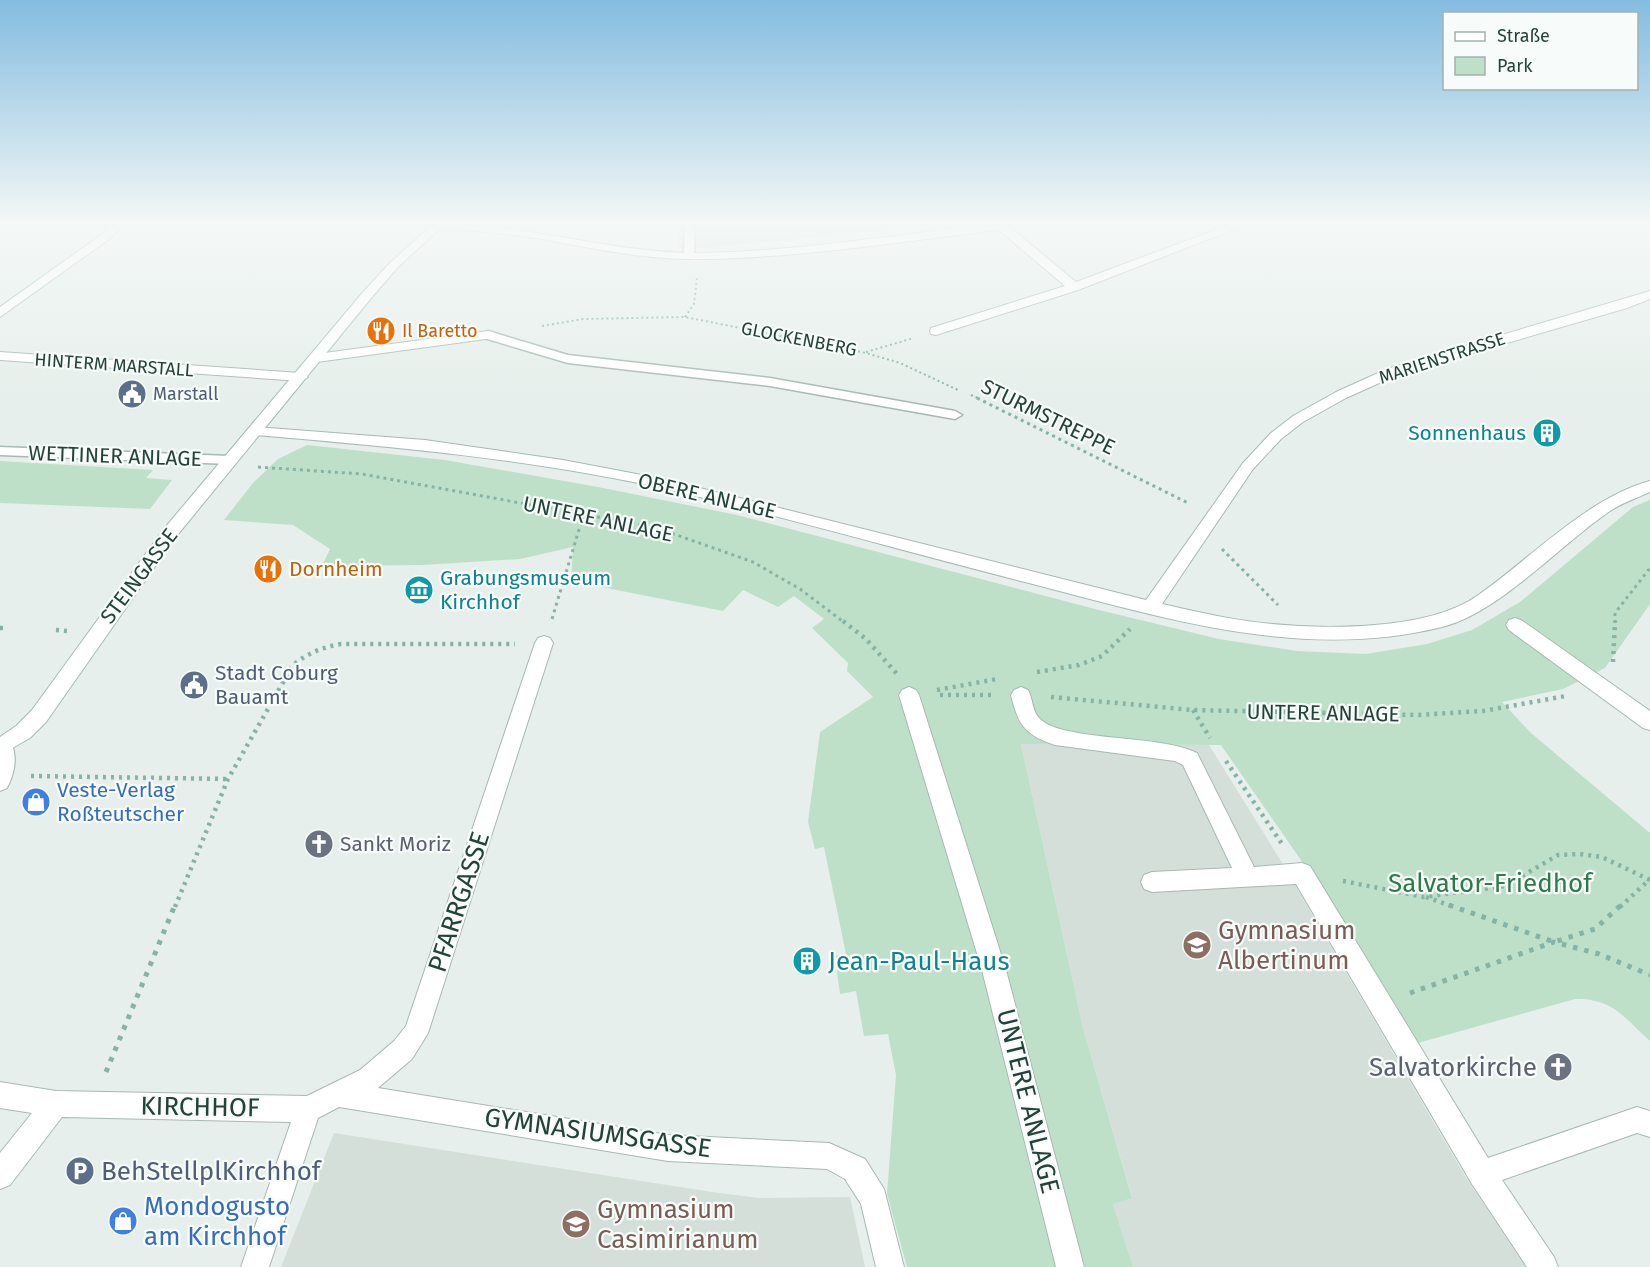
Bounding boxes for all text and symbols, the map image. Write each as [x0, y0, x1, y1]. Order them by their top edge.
legend [1443, 12, 1638, 90]
text: Straße [1497, 25, 1550, 47]
text: Park [1497, 55, 1533, 77]
restaurant icon: Il Baretto [365, 315, 397, 347]
street label: GLOCKENBERG [739, 317, 859, 361]
place label: Il Baretto [402, 320, 478, 342]
street label: MARIENSTRASSE [1376, 327, 1508, 389]
street label: HINTERM MARSTALL [34, 348, 194, 382]
street label: STURMSTREPPE [977, 373, 1119, 461]
public building icon: Marstall [116, 378, 148, 410]
place label: Marstall [153, 383, 218, 405]
building icon: Sonnenhaus [1531, 417, 1563, 449]
place label: Sonnenhaus [1408, 420, 1526, 446]
street label: WETTINER ANLAGE [28, 440, 202, 472]
street label: OBERE ANLAGE [635, 467, 779, 525]
street label: UNTERE ANLAGE [520, 490, 676, 548]
street label: STEINGASSE [95, 523, 183, 629]
restaurant icon: Dornheim [252, 553, 284, 585]
place label: Dornheim [289, 556, 383, 582]
place label: Grabungsmuseum Kirchhof [440, 565, 611, 615]
museum icon: Grabungsmuseum Kirchhof [403, 574, 435, 606]
place label: Stadt Coburg Bauamt [215, 660, 338, 710]
public building icon: Stadt Coburg Bauamt [178, 669, 210, 701]
street label: UNTERE ANLAGE [1246, 699, 1400, 727]
place label: Veste-Verlag Roßteutscher [57, 777, 184, 827]
shop icon: Veste-Verlag Roßteutscher [20, 786, 52, 818]
church icon: Sankt Moriz [303, 828, 335, 860]
street label: PFARRGASSE [422, 828, 496, 976]
place label: Sankt Moriz [340, 831, 451, 857]
park label: Salvator-Friedhof [1388, 868, 1594, 899]
place label: Gymnasium Albertinum [1218, 915, 1356, 976]
school or university icon: Gymnasium Albertinum [1181, 929, 1213, 961]
building icon: Jean-Paul-Haus [791, 945, 823, 977]
place label: Jean-Paul-Haus [828, 946, 1010, 977]
street label: UNTERE ANLAGE [990, 1005, 1066, 1197]
church icon: Salvatorkirche [1542, 1051, 1574, 1083]
place label: Salvatorkirche [1369, 1052, 1537, 1083]
street label: KIRCHHOF [140, 1090, 260, 1124]
street label: GYMNASIUMSGASSE [483, 1102, 713, 1164]
parking icon: BehStellplKirchhof [64, 1155, 96, 1187]
place label: BehStellplKirchhof [101, 1156, 323, 1187]
place label: Mondogusto am Kirchhof [144, 1191, 290, 1252]
place label: Gymnasium Casimirianum [597, 1194, 758, 1255]
shop icon: Mondogusto am Kirchhof [107, 1205, 139, 1237]
school or university icon: Gymnasium Casimirianum [560, 1208, 592, 1240]

